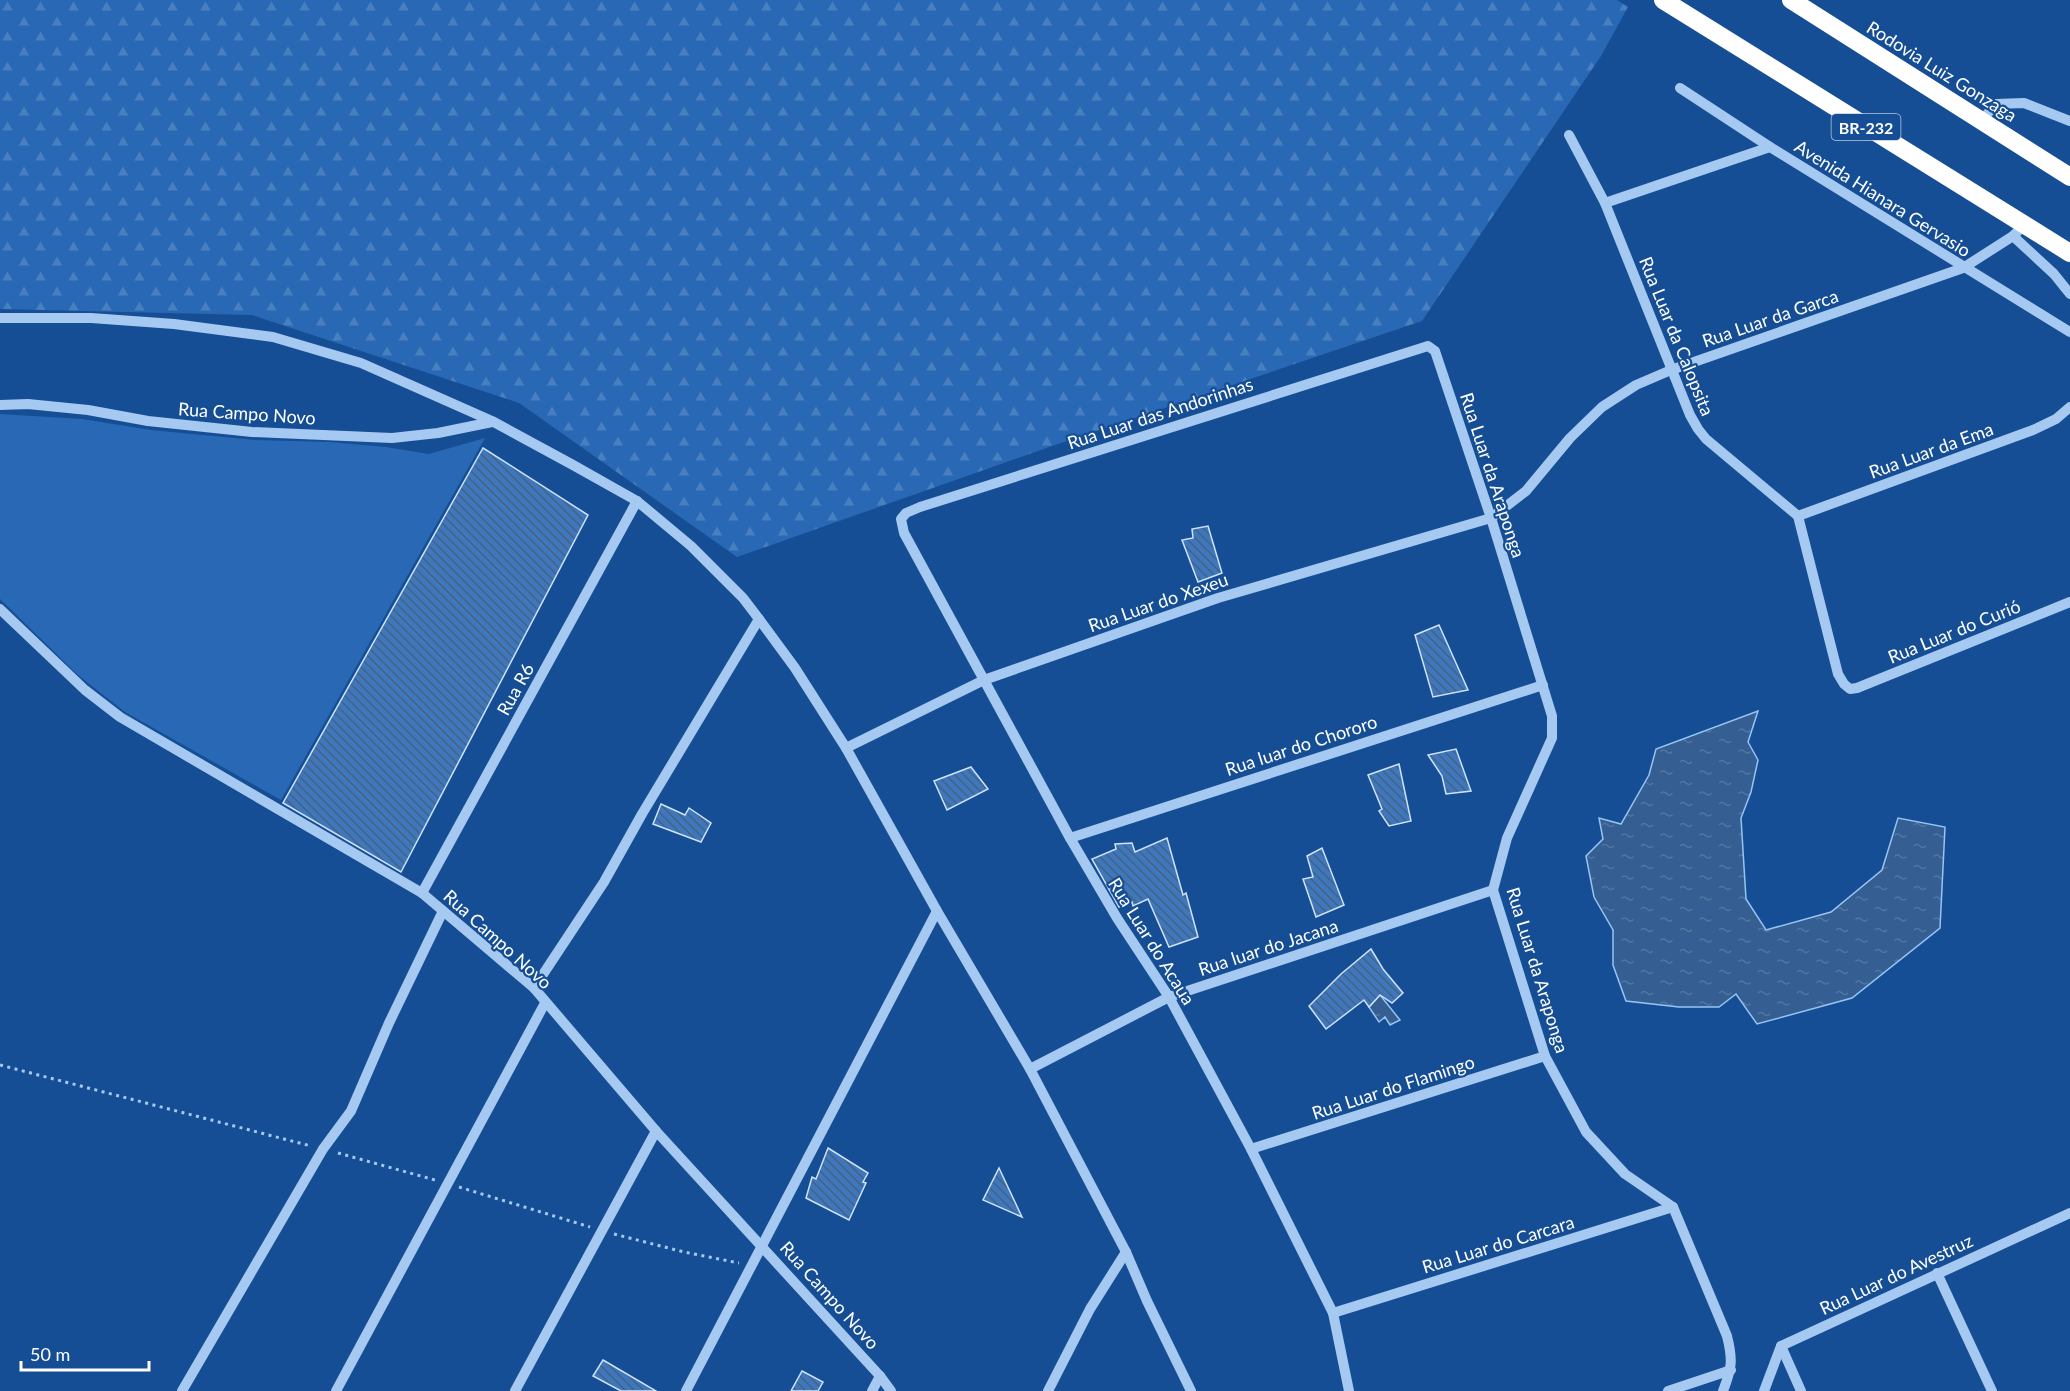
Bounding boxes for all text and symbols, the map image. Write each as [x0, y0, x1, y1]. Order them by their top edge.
street label: Rodovia Luiz Gonzaga [1863, 16, 2021, 126]
road number: BR-232 [1832, 114, 1900, 140]
street label: Avenida Hianara Gervasio [1791, 135, 1975, 261]
street label: Rua Luar da Calopsita [1635, 253, 1719, 419]
street label: Rua Luar da Garca [1699, 284, 1841, 352]
street label: Rua Luar das Andorinhas [1064, 373, 1256, 453]
street label: Rua Luar da Araponga [1456, 390, 1530, 560]
street label: Rua Campo Novo [177, 397, 317, 429]
street label: Rua Luar da Ema [1866, 417, 1996, 483]
street label: Rua Luar do Xexeu [1085, 568, 1231, 636]
street label: Rua Luar do Curió [1885, 594, 2023, 668]
street label: Rua R6 [492, 659, 538, 719]
street label: Rua luar do Chororo [1222, 710, 1380, 780]
street label: Rua Luar do Acaua [1104, 873, 1200, 1009]
street label: Rua Luar da Araponga [1502, 884, 1574, 1056]
street label: Rua Campo Novo [439, 885, 557, 993]
street label: Rua luar do Jacana [1195, 914, 1341, 980]
street label: Rua Luar do Flamingo [1309, 1050, 1477, 1124]
street label: Rua Luar do Carcara [1419, 1210, 1577, 1278]
street label: Rua Luar do Avestruz [1816, 1229, 1976, 1319]
street label: Rua Campo Novo [776, 1236, 884, 1354]
scale bar [21, 1334, 148, 1372]
text: 50 m [30, 1343, 70, 1365]

